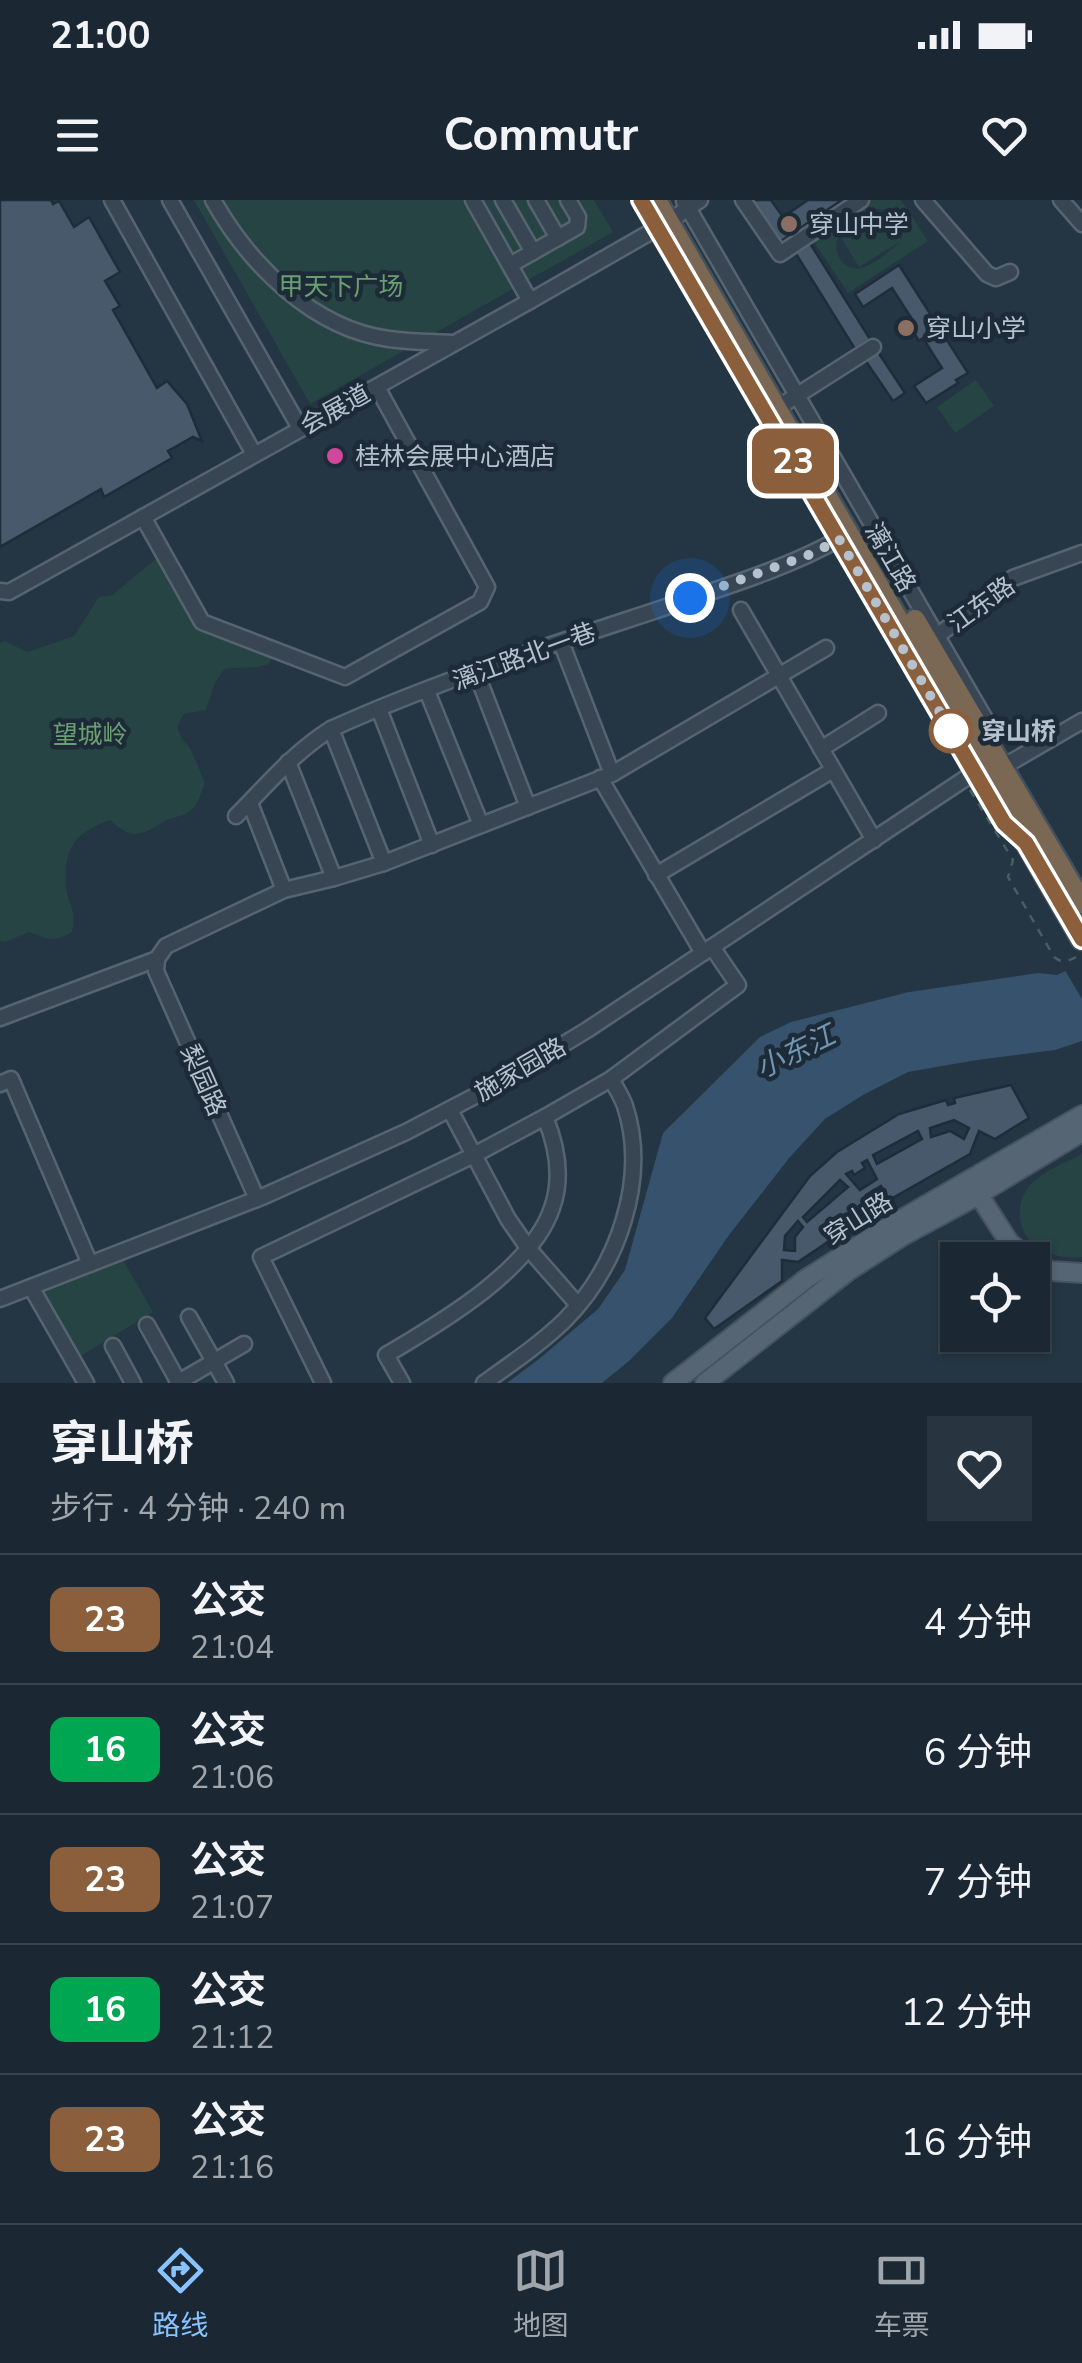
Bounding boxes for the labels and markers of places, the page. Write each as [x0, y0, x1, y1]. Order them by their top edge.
place label: 穿山中学 [809, 208, 909, 242]
marker: 穿山中学 [778, 213, 800, 235]
place label: 穿山小学 [926, 312, 1026, 346]
marker: 穿山小学 [895, 317, 917, 339]
place label: 桂林会展中心酒店 [355, 440, 555, 474]
marker: 桂林会展中心酒店 [324, 445, 346, 467]
marker: 穿山桥 [930, 710, 972, 752]
place label: 穿山桥 [981, 715, 1056, 749]

